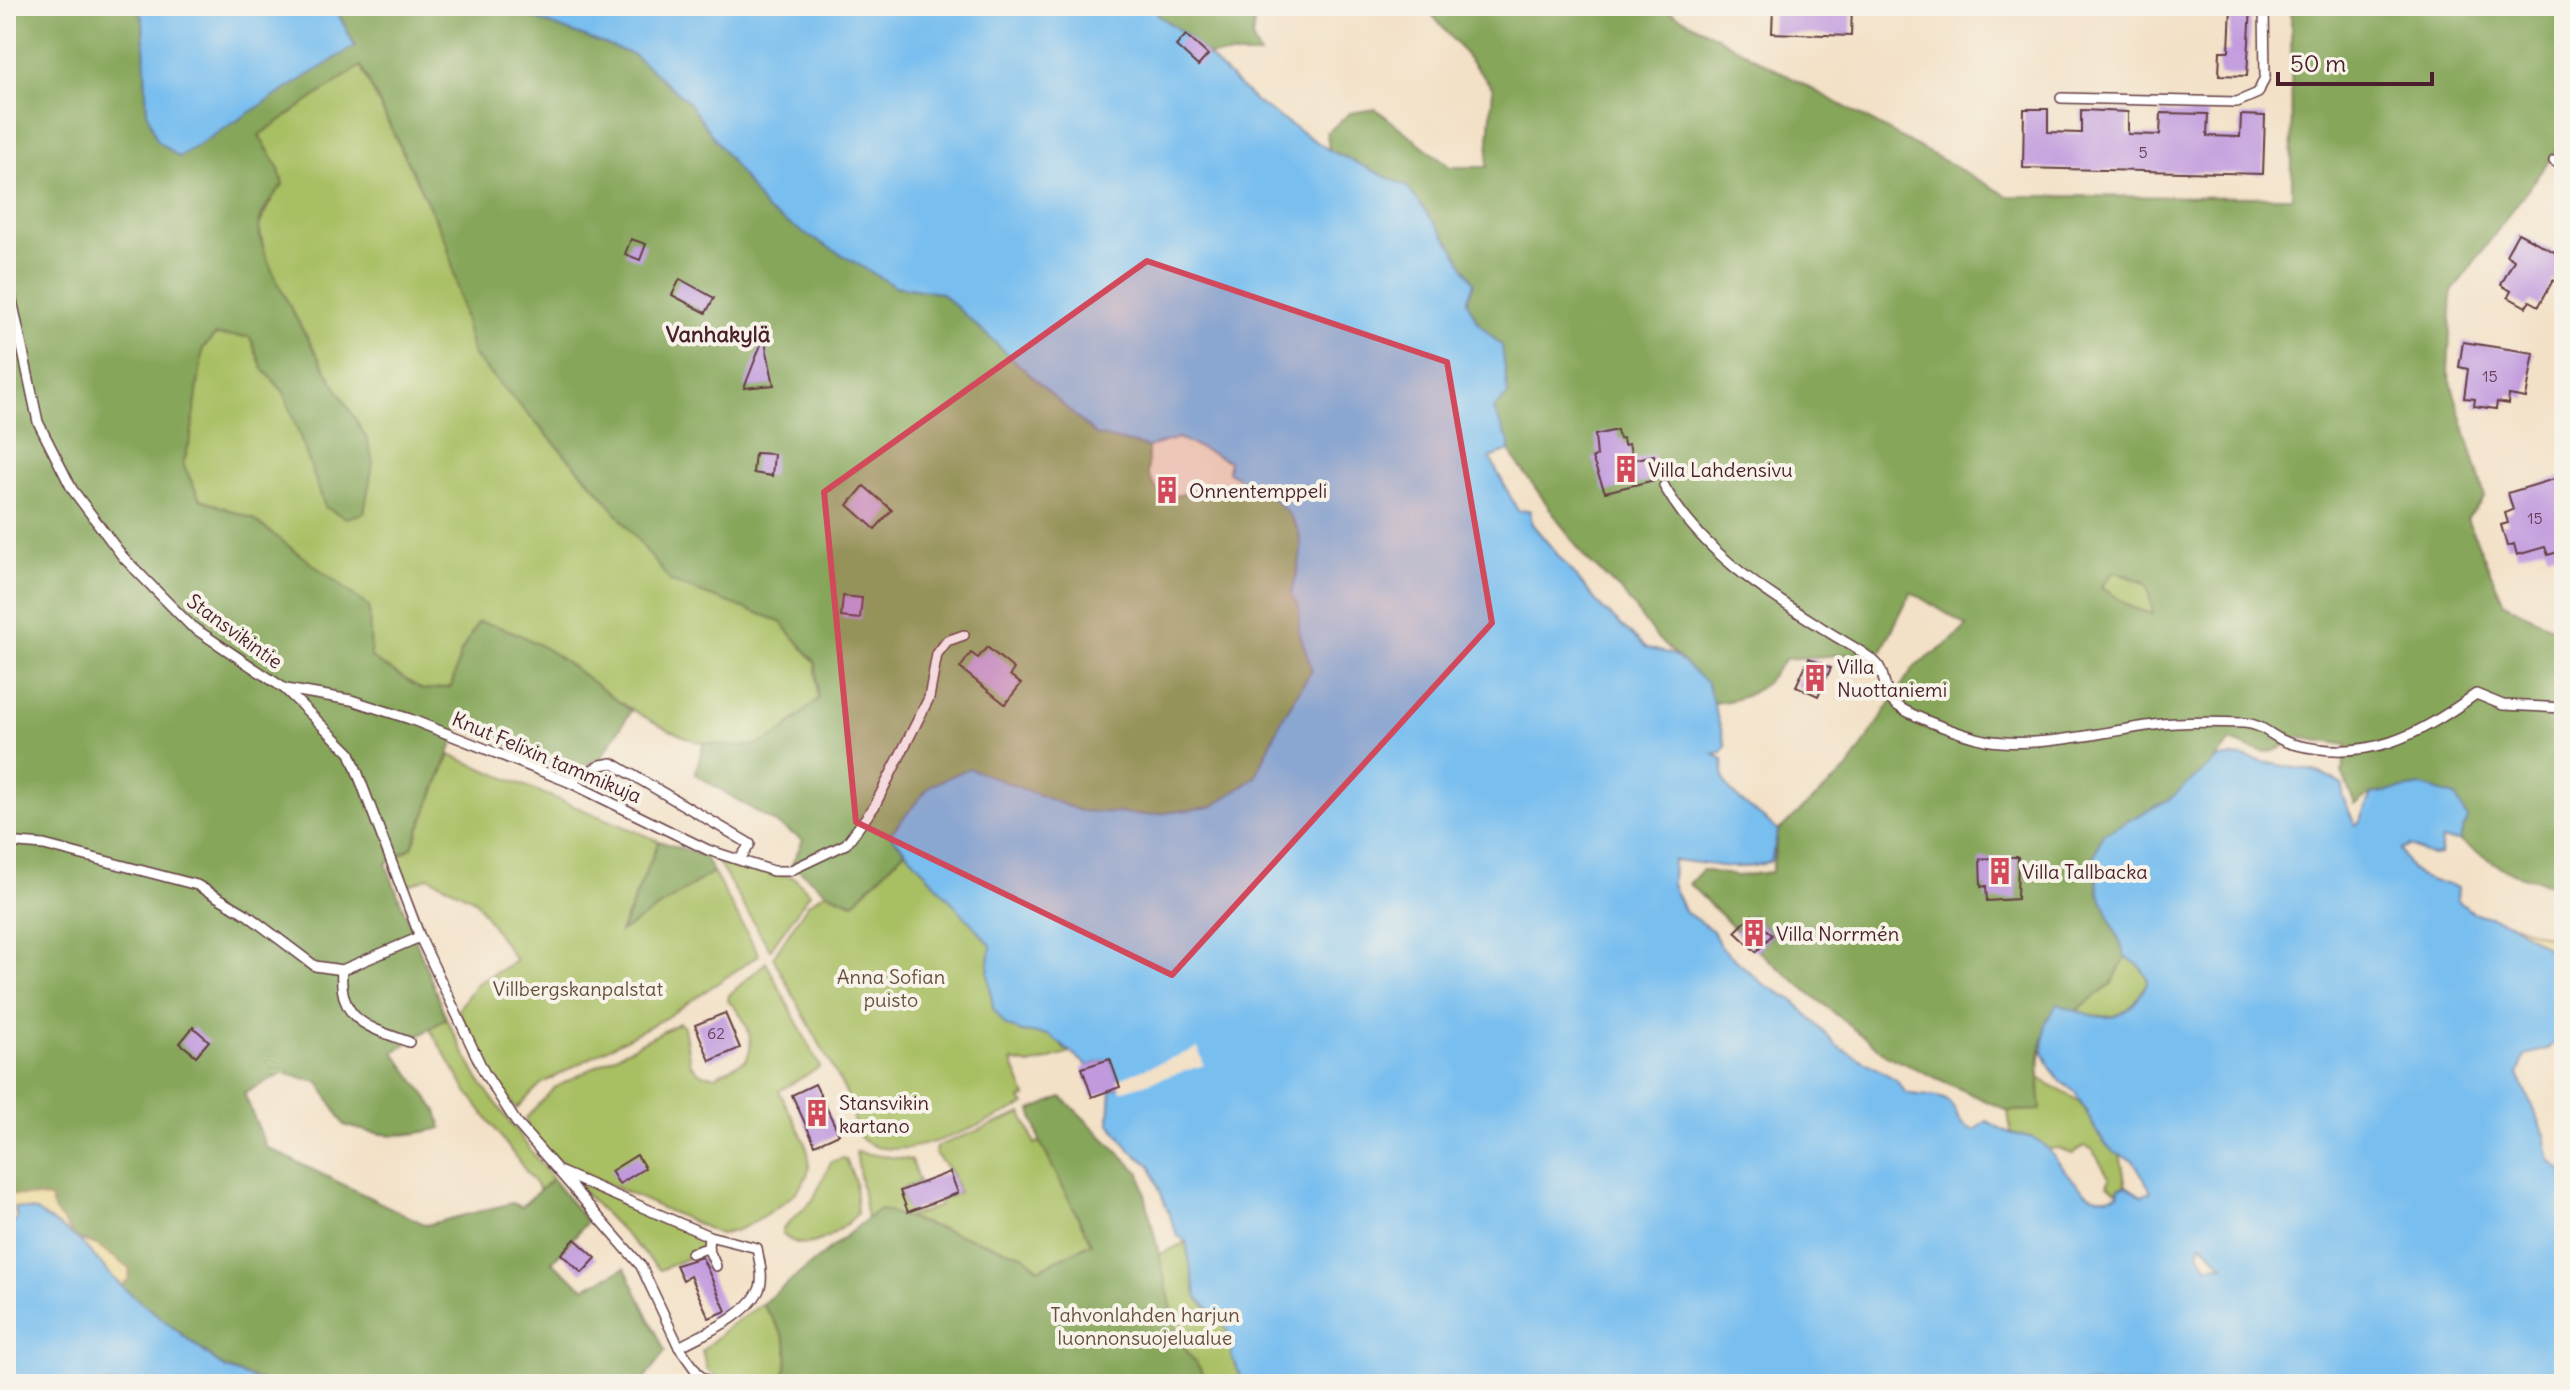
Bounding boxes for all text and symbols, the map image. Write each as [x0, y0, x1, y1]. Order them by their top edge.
scale bar [2278, 36, 2432, 86]
text: 50 m [2290, 48, 2346, 78]
house number: 5 [2138, 142, 2148, 162]
district label: Vanhakylä [666, 320, 771, 348]
house number: 15 [2482, 366, 2498, 386]
building icon: Villa Lahdensivu [1611, 454, 1641, 484]
place label: Villa Lahdensivu [1648, 457, 1793, 482]
building icon: Onnentemppeli [1152, 475, 1182, 505]
place label: Onnentemppeli [1189, 478, 1327, 503]
house number: 15 [2527, 508, 2543, 528]
street label: Stansvikintie [182, 588, 288, 674]
place label: Villa Nuottaniemi [1837, 654, 1947, 702]
building icon: Villa Nuottaniemi [1800, 663, 1830, 693]
street label: Knut Felixin tammikuja [449, 706, 645, 808]
building icon: Villa Tallbacka [1985, 856, 2015, 886]
place label: Villa Tallbacka [2022, 859, 2148, 884]
building icon: Villa Norrmén [1739, 918, 1769, 948]
place label: Villa Norrmén [1776, 921, 1899, 946]
park label: Anna Sofian puisto [837, 964, 945, 1012]
park label: Villbergskanpalstat [493, 976, 663, 1001]
house number: 62 [707, 1023, 725, 1043]
place label: Stansvikin kartano [839, 1090, 929, 1138]
building icon: Stansvikin kartano [802, 1098, 832, 1128]
park label: Tahvonlahden harjun luonnonsuojelualue [1050, 1302, 1240, 1350]

